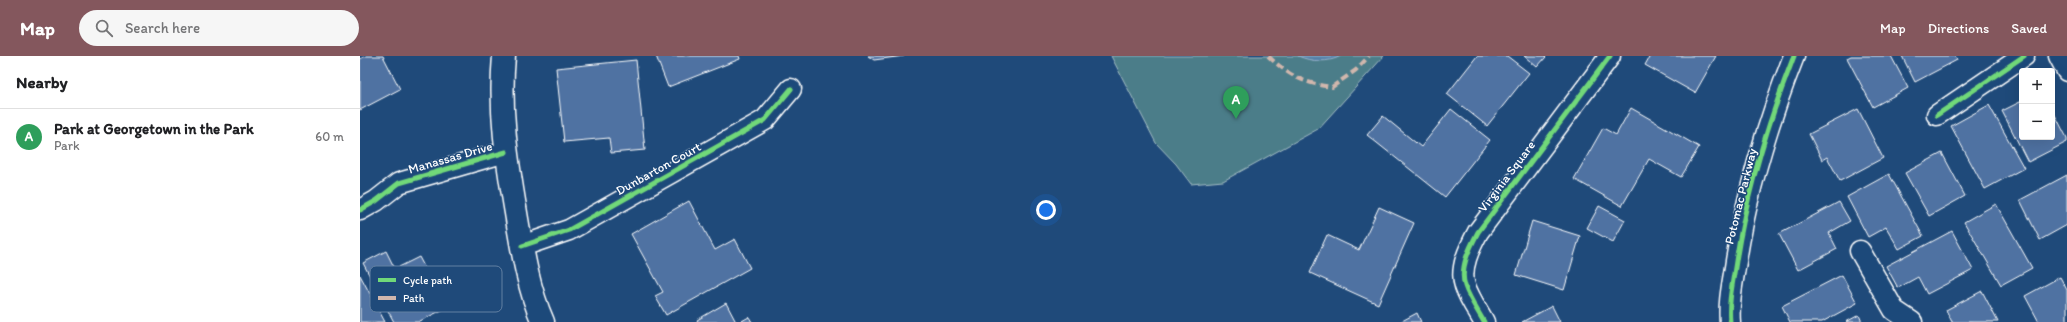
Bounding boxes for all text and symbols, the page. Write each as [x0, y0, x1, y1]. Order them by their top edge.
search box [79, 10, 359, 46]
text: Map [20, 17, 55, 40]
icon: search [93, 17, 115, 39]
text: Search here [125, 19, 200, 37]
text: Map [1880, 20, 1906, 37]
text: Directions [1928, 20, 1989, 37]
text: Saved [2011, 20, 2047, 37]
map controls [2019, 68, 2055, 140]
button: + [2019, 68, 2055, 104]
text: Nearby [16, 72, 68, 92]
pin: A [1223, 86, 1249, 119]
button: − [2019, 104, 2055, 140]
text: Park at Georgetown in the Park [54, 120, 254, 138]
text: A [25, 129, 33, 144]
text: 60 m [315, 129, 344, 144]
text: Park [54, 138, 80, 153]
street label: Manassas Drive [406, 138, 494, 177]
street label: Virginia Square [1475, 138, 1538, 215]
street label: Dunbarton Court [613, 139, 704, 198]
street label: Potomac Parkway [1721, 147, 1760, 246]
your location [1036, 200, 1056, 220]
legend [370, 266, 502, 312]
text: Cycle path [403, 274, 452, 287]
text: Path [403, 292, 425, 305]

